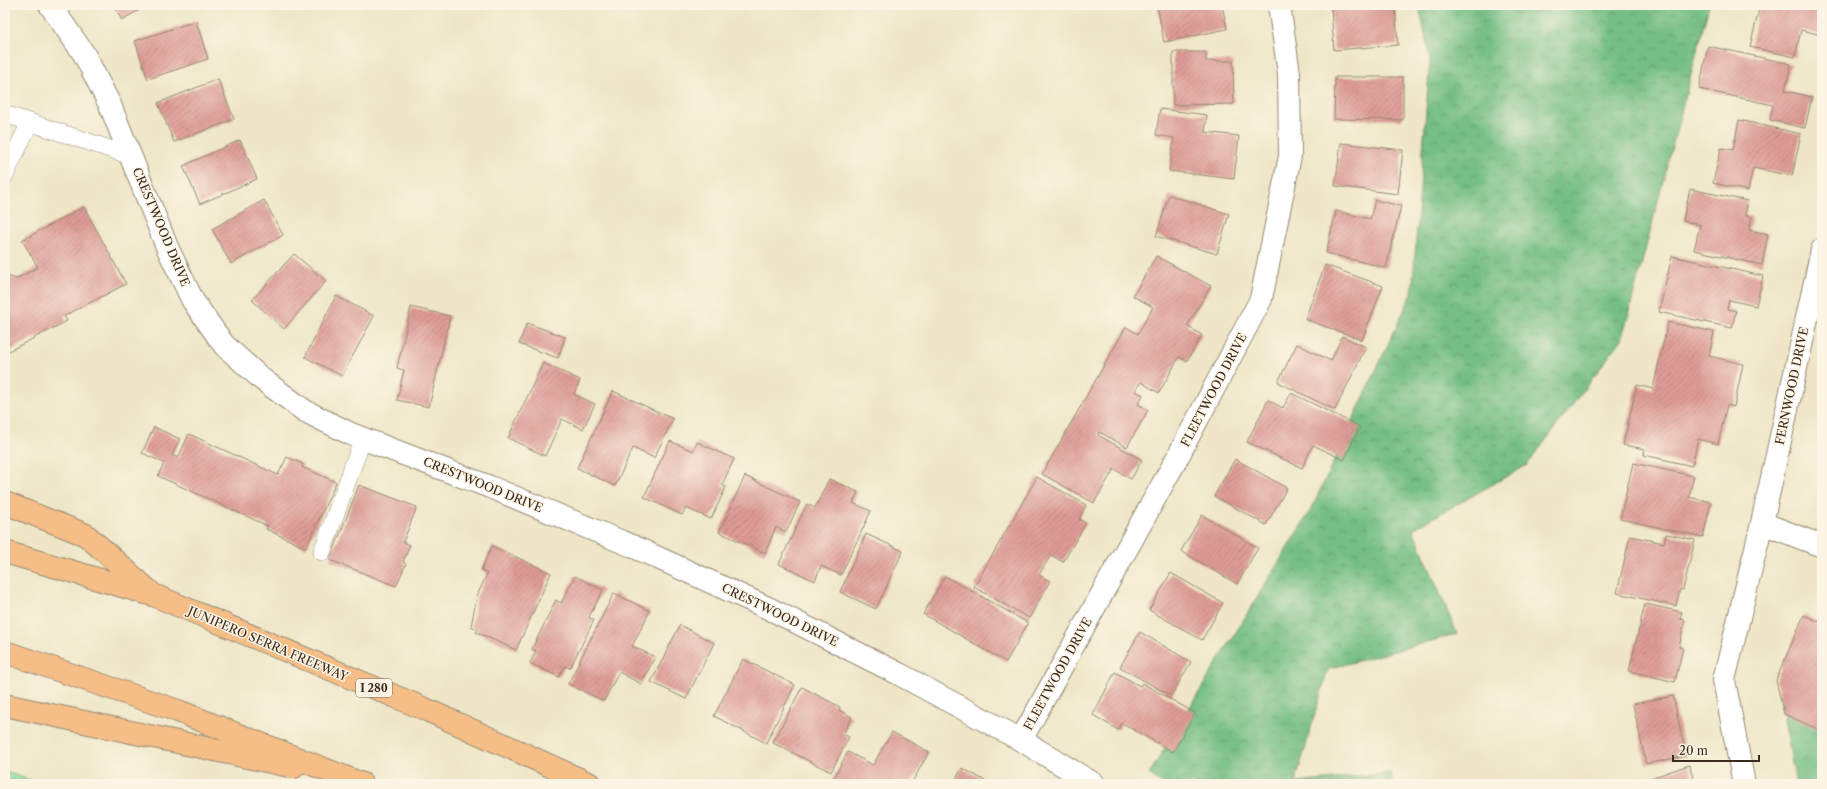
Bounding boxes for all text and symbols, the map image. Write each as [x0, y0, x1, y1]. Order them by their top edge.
street label: CRESTWOOD DRIVE [130, 165, 193, 289]
street label: FERNWOOD DRIVE [1772, 326, 1811, 446]
street label: FLEETWOOD DRIVE [1177, 330, 1250, 449]
street label: CRESTWOOD DRIVE [421, 454, 545, 515]
street label: CRESTWOOD DRIVE [719, 580, 841, 649]
street label: JUNIPERO SERRA FREEWAY [184, 602, 351, 684]
street label: FLEETWOOD DRIVE [1020, 615, 1095, 733]
road number: I 280 [356, 679, 392, 697]
scale bar [1673, 737, 1759, 763]
text: 20 m [1679, 743, 1708, 758]

